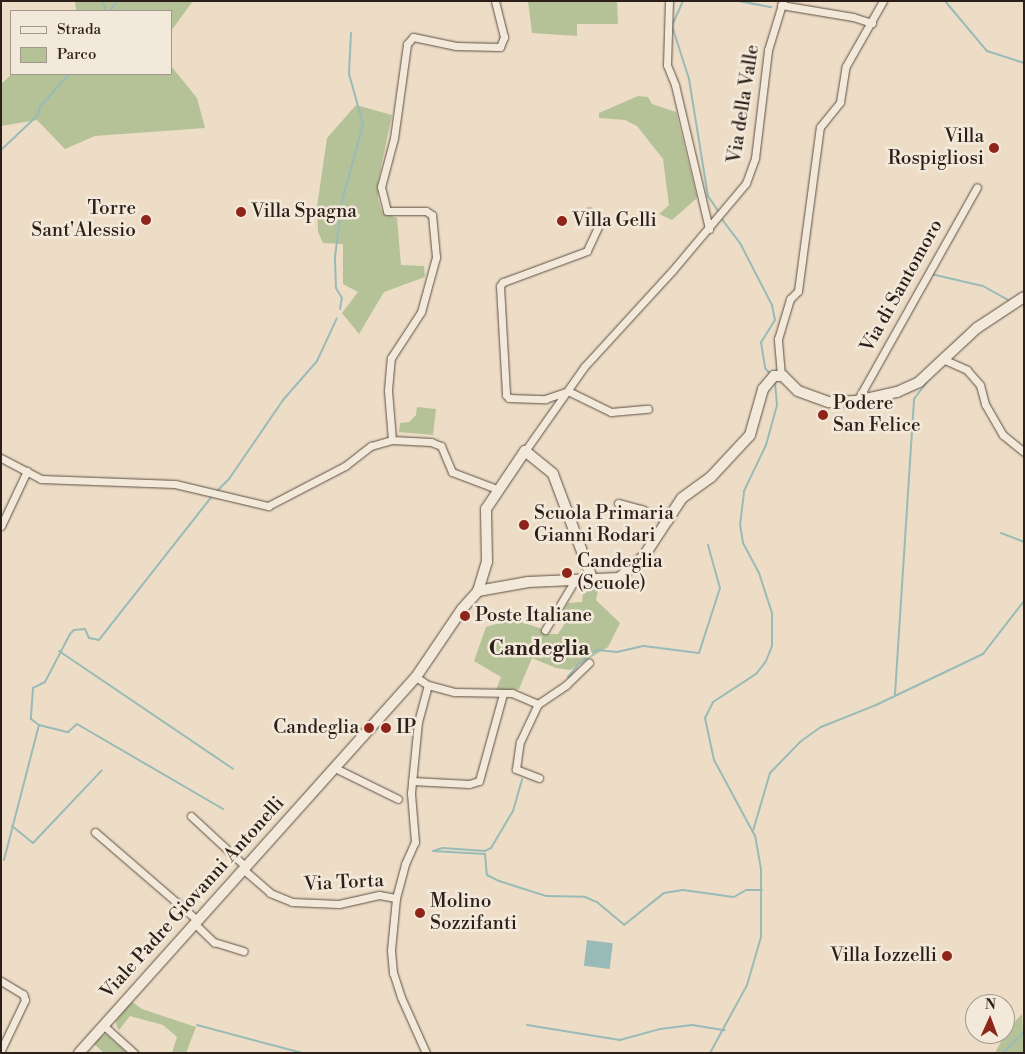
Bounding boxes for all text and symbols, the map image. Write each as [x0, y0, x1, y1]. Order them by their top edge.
legend [10, 10, 172, 75]
text: Strada [57, 20, 101, 39]
street label: Via della Valle [723, 43, 765, 165]
text: Parco [57, 45, 96, 64]
place label: Villa Rospigliosi [888, 126, 984, 170]
marker: Villa Rospigliosi [988, 142, 1000, 154]
place label: Torre Sant'Alessio [31, 198, 136, 242]
place label: Villa Spagna [251, 201, 357, 223]
marker: Villa Spagna [235, 206, 247, 218]
place label: Villa Gelli [572, 210, 657, 232]
marker: Torre Sant'Alessio [140, 214, 152, 226]
marker: Villa Gelli [556, 215, 568, 227]
street label: Via di Santomoro [856, 216, 948, 356]
place label: Podere San Felice [833, 393, 921, 437]
marker: Podere San Felice [817, 409, 829, 421]
place label: Scuola Primaria Gianni Rodari [534, 503, 674, 547]
marker: Scuola Primaria Gianni Rodari [518, 519, 530, 531]
place label: Candeglia (Scuole) [577, 551, 663, 595]
marker: Candeglia (Scuole) [561, 567, 573, 579]
place label: Poste Italiane [475, 605, 592, 627]
marker: Poste Italiane [459, 610, 471, 622]
district label: Candeglia [489, 636, 589, 662]
place label: Candeglia [273, 717, 359, 739]
place label: IP [396, 717, 416, 739]
marker: Candeglia [363, 722, 375, 734]
marker: IP [380, 722, 392, 734]
street label: Viale Padre Giovanni Antonelli [96, 792, 290, 1004]
street label: Via Torta [303, 870, 385, 896]
place label: Molino Sozzifanti [430, 891, 517, 935]
marker: Molino Sozzifanti [414, 907, 426, 919]
place label: Villa Iozzelli [830, 945, 937, 967]
marker: Villa Iozzelli [941, 950, 953, 962]
north arrow [965, 994, 1015, 1044]
text: N [985, 996, 996, 1014]

